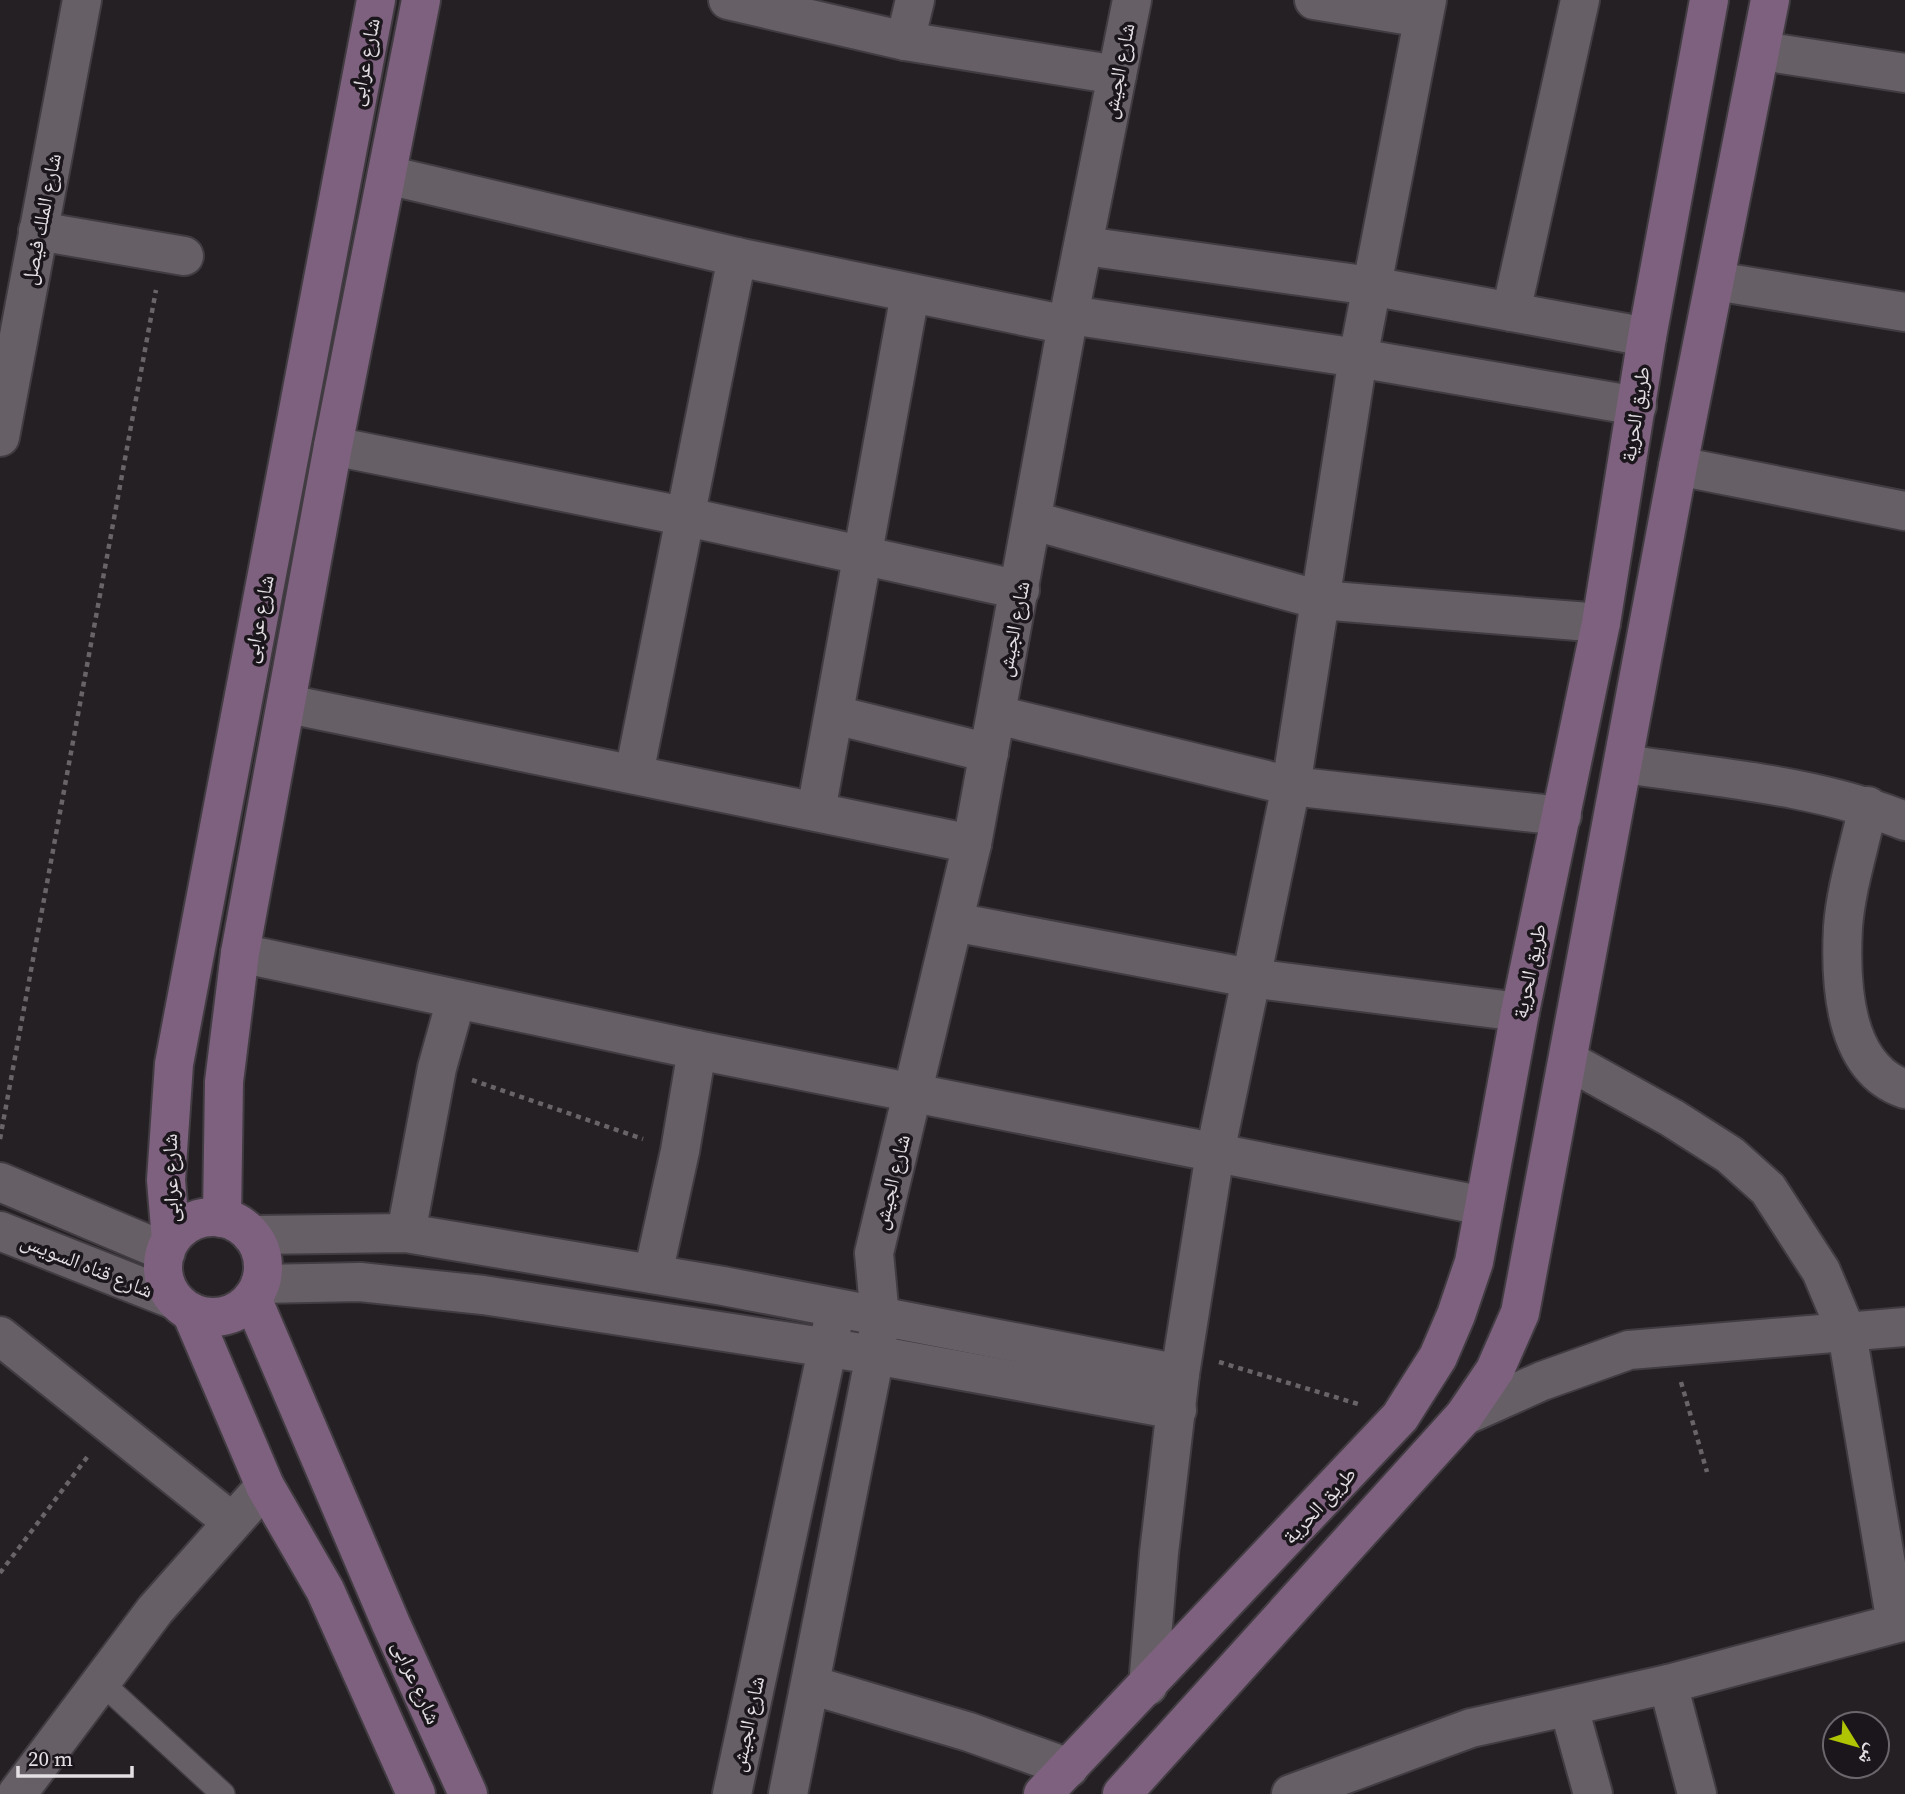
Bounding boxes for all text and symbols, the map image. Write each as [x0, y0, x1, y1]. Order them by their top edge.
street label: شارع عرابى [341, 15, 387, 109]
street label: شارع الجيش [1094, 21, 1142, 121]
street label: شارع الملك فيصل [14, 151, 68, 287]
street label: طريق الحرية [1613, 364, 1657, 464]
street label: شارع عرابى [235, 572, 281, 666]
street label: شارع الجيش [989, 579, 1037, 679]
street label: طريق الحرية [1505, 921, 1553, 1021]
street label: شارع الجيش [865, 1131, 917, 1233]
street label: شارع عرابى [155, 1133, 185, 1223]
street label: شارع قناه السويس [17, 1225, 157, 1305]
street label: طريق الحرية [1275, 1460, 1363, 1550]
street label: شارع عرابى [386, 1635, 448, 1729]
street label: شارع الجيش [723, 1673, 771, 1775]
north arrow [1821, 1710, 1891, 1780]
scale bar [18, 1734, 131, 1778]
text: ش [1853, 1739, 1886, 1771]
text: 20 m [28, 1744, 73, 1773]

